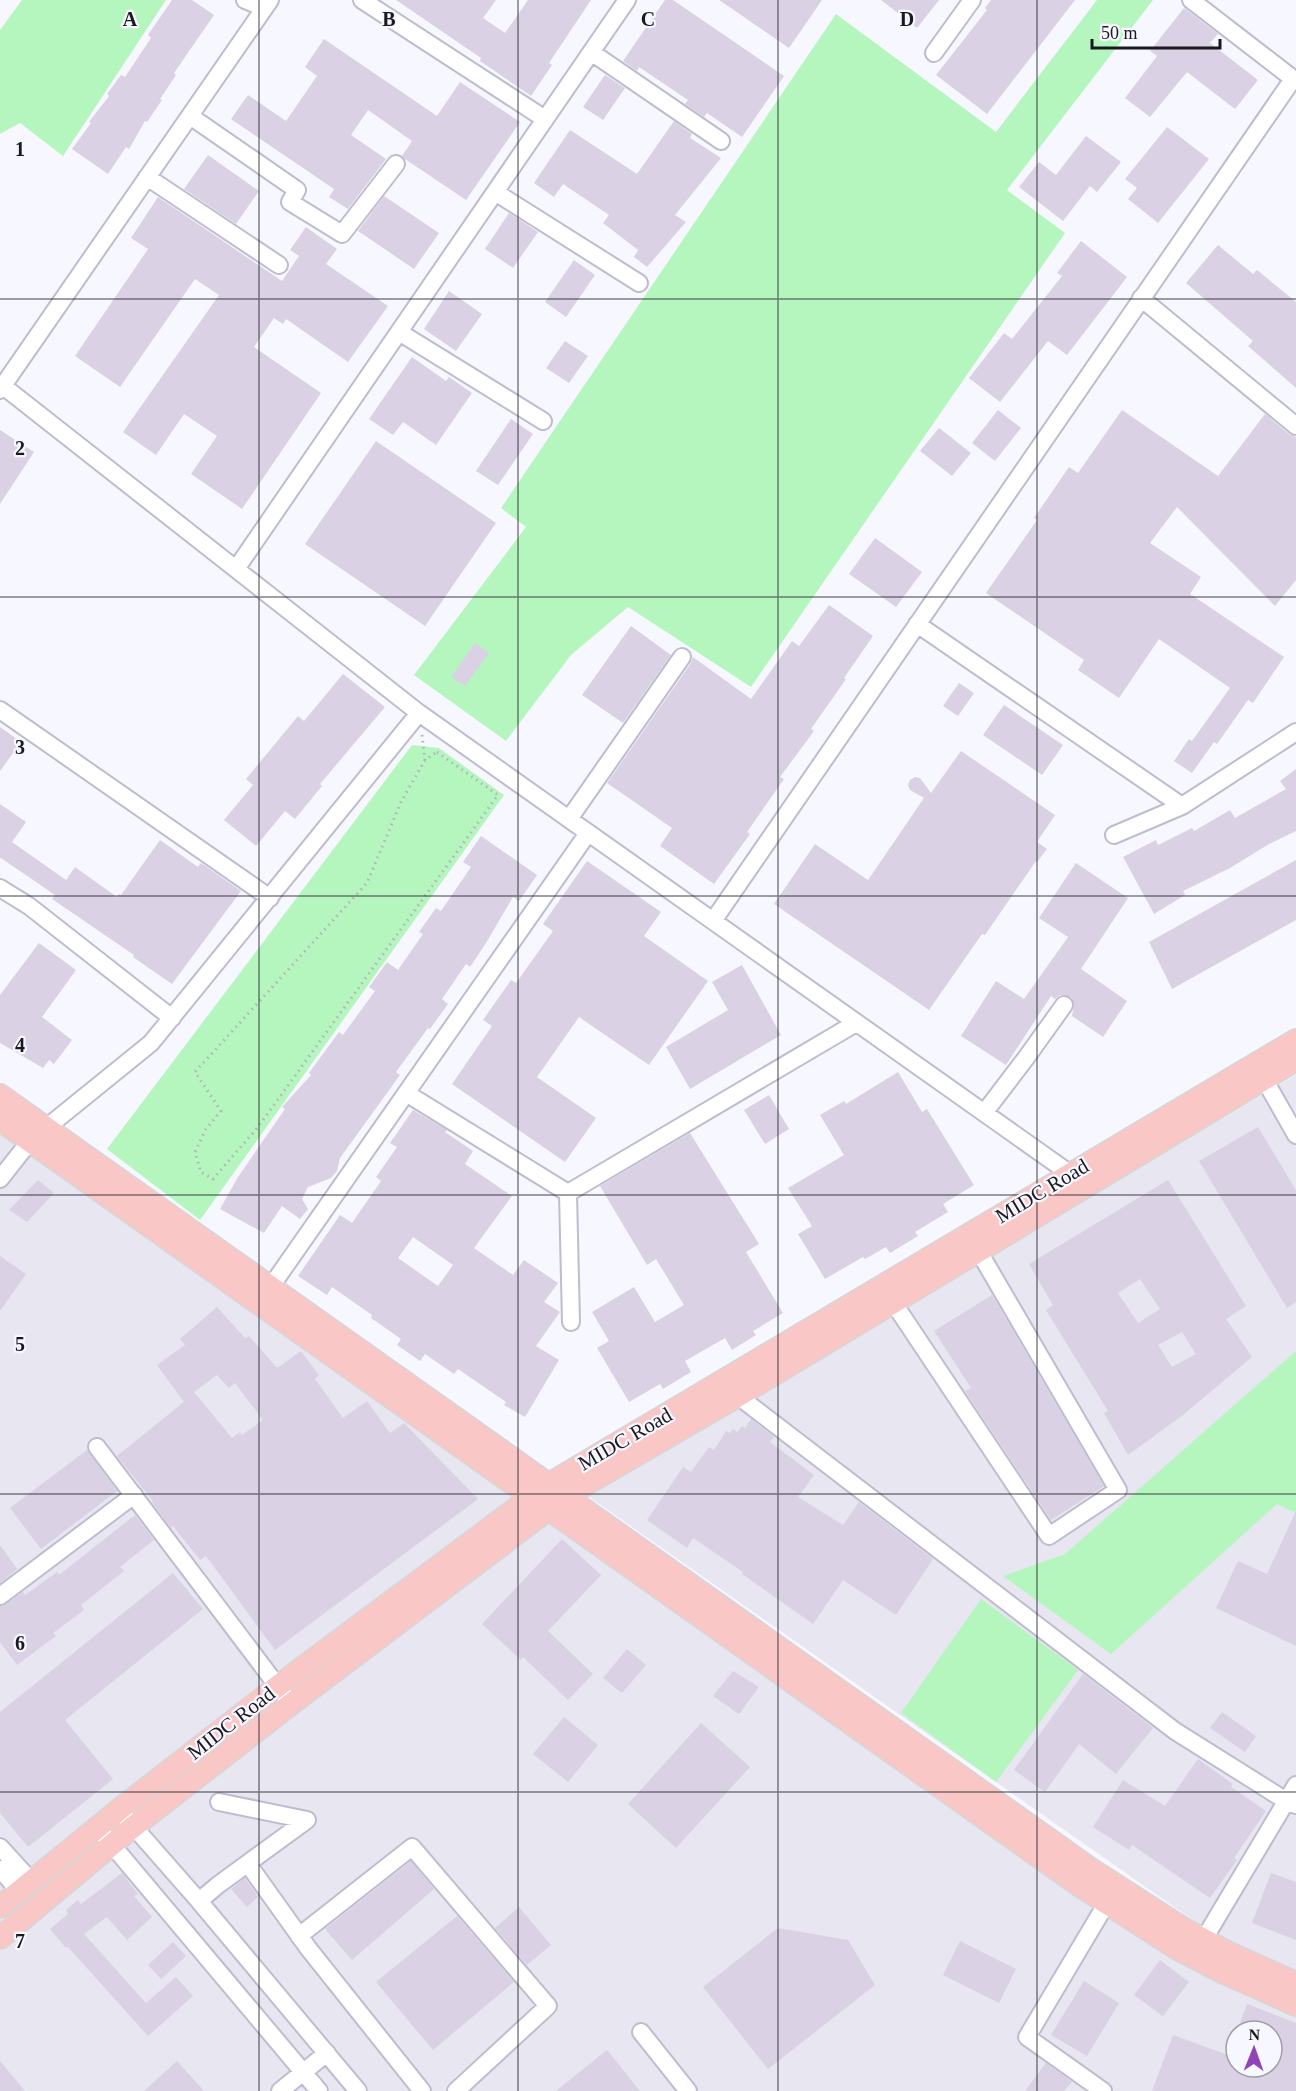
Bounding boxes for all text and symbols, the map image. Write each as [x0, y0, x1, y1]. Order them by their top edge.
text: A [123, 8, 138, 30]
text: B [382, 8, 396, 30]
text: C [641, 8, 655, 30]
text: D [900, 8, 914, 30]
scale bar [1092, 12, 1220, 50]
text: 50 m [1101, 23, 1138, 43]
text: 1 [15, 138, 25, 160]
text: 2 [15, 437, 25, 459]
text: 3 [15, 736, 25, 758]
text: 4 [15, 1034, 25, 1056]
street label: MIDC Road [991, 1154, 1093, 1228]
text: 5 [15, 1333, 25, 1355]
street label: MIDC Road [574, 1402, 677, 1475]
text: 6 [15, 1632, 25, 1654]
street label: MIDC Road [182, 1681, 280, 1765]
text: 7 [15, 1930, 25, 1952]
north arrow [1224, 2019, 1284, 2079]
text: N [1248, 2026, 1261, 2043]

